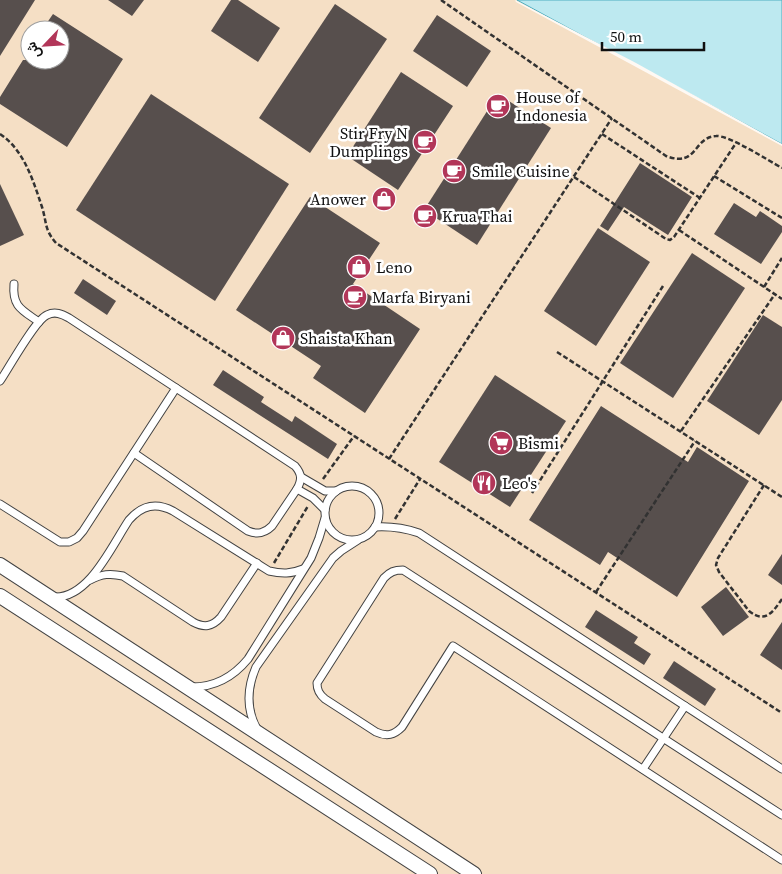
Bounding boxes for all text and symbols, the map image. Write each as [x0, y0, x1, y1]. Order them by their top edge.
north arrow [20, 20, 70, 70]
scale bar [602, 20, 704, 52]
text: 50 m [610, 26, 642, 47]
text: ش [21, 38, 46, 62]
place label: House of Indonesia [516, 86, 588, 126]
cafe icon: House of Indonesia [485, 93, 511, 119]
place label: Stir Fry N Dumplings [330, 122, 408, 162]
cafe icon: Stir Fry N Dumplings [412, 129, 438, 155]
cafe icon: Smile Cuisine [441, 158, 467, 184]
place label: Smile Cuisine [472, 160, 570, 182]
shop icon: Anower [371, 186, 397, 212]
place label: Anower [310, 188, 366, 210]
cafe icon: Krua Thai [412, 203, 438, 229]
place label: Krua Thai [442, 205, 513, 227]
shop icon: Leno [346, 254, 372, 280]
place label: Leno [376, 256, 412, 278]
cafe icon: Marfa Biryani [342, 284, 368, 310]
place label: Marfa Biryani [372, 286, 471, 308]
shop icon: Shaista Khan [270, 325, 296, 351]
place label: Shaista Khan [300, 327, 393, 349]
supermarket icon: Bismi [488, 430, 514, 456]
place label: Bismi [518, 432, 559, 454]
restaurant icon: Leo's [471, 470, 497, 496]
place label: Leo's [502, 472, 537, 494]

